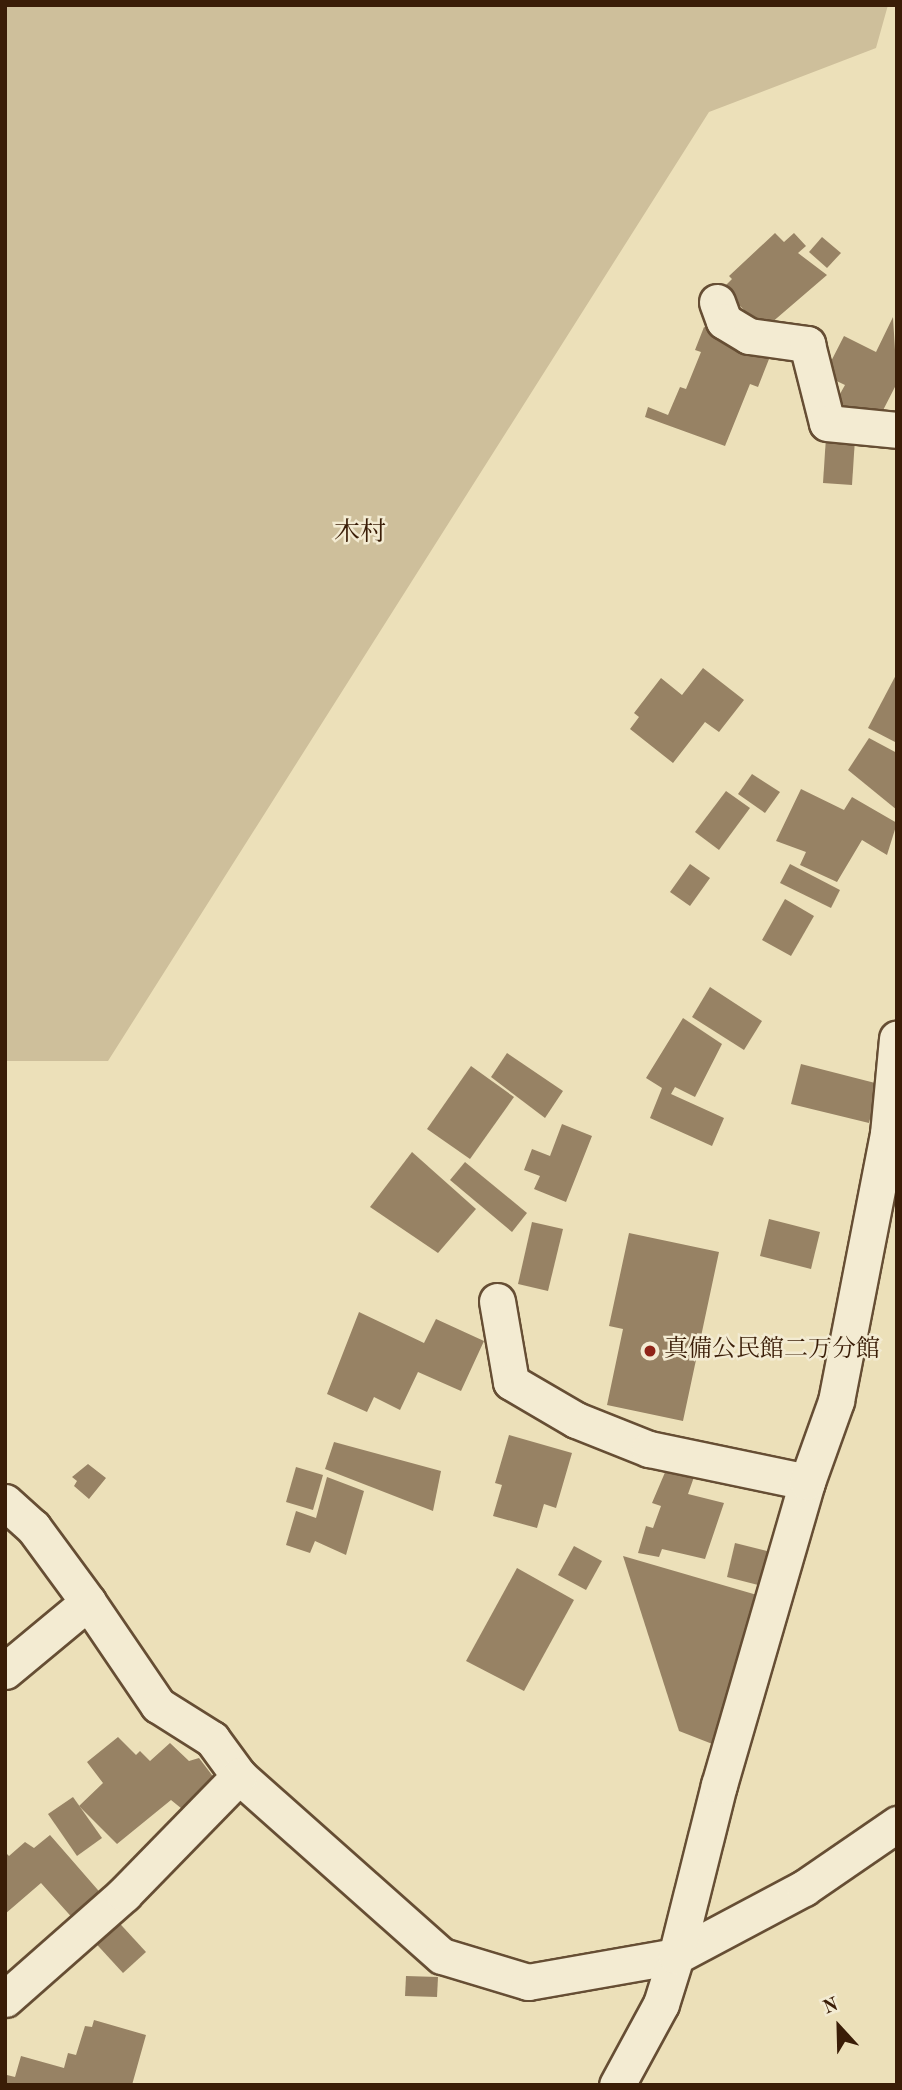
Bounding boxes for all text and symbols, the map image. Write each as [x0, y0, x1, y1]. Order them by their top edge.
district label: 木村 [334, 518, 386, 550]
place label: 真備公民館二万分館 [664, 1337, 880, 1365]
marker: 真備公民館二万分館 [642, 1343, 658, 1359]
north arrow [804, 1992, 874, 2062]
text: N [821, 1996, 841, 2019]

